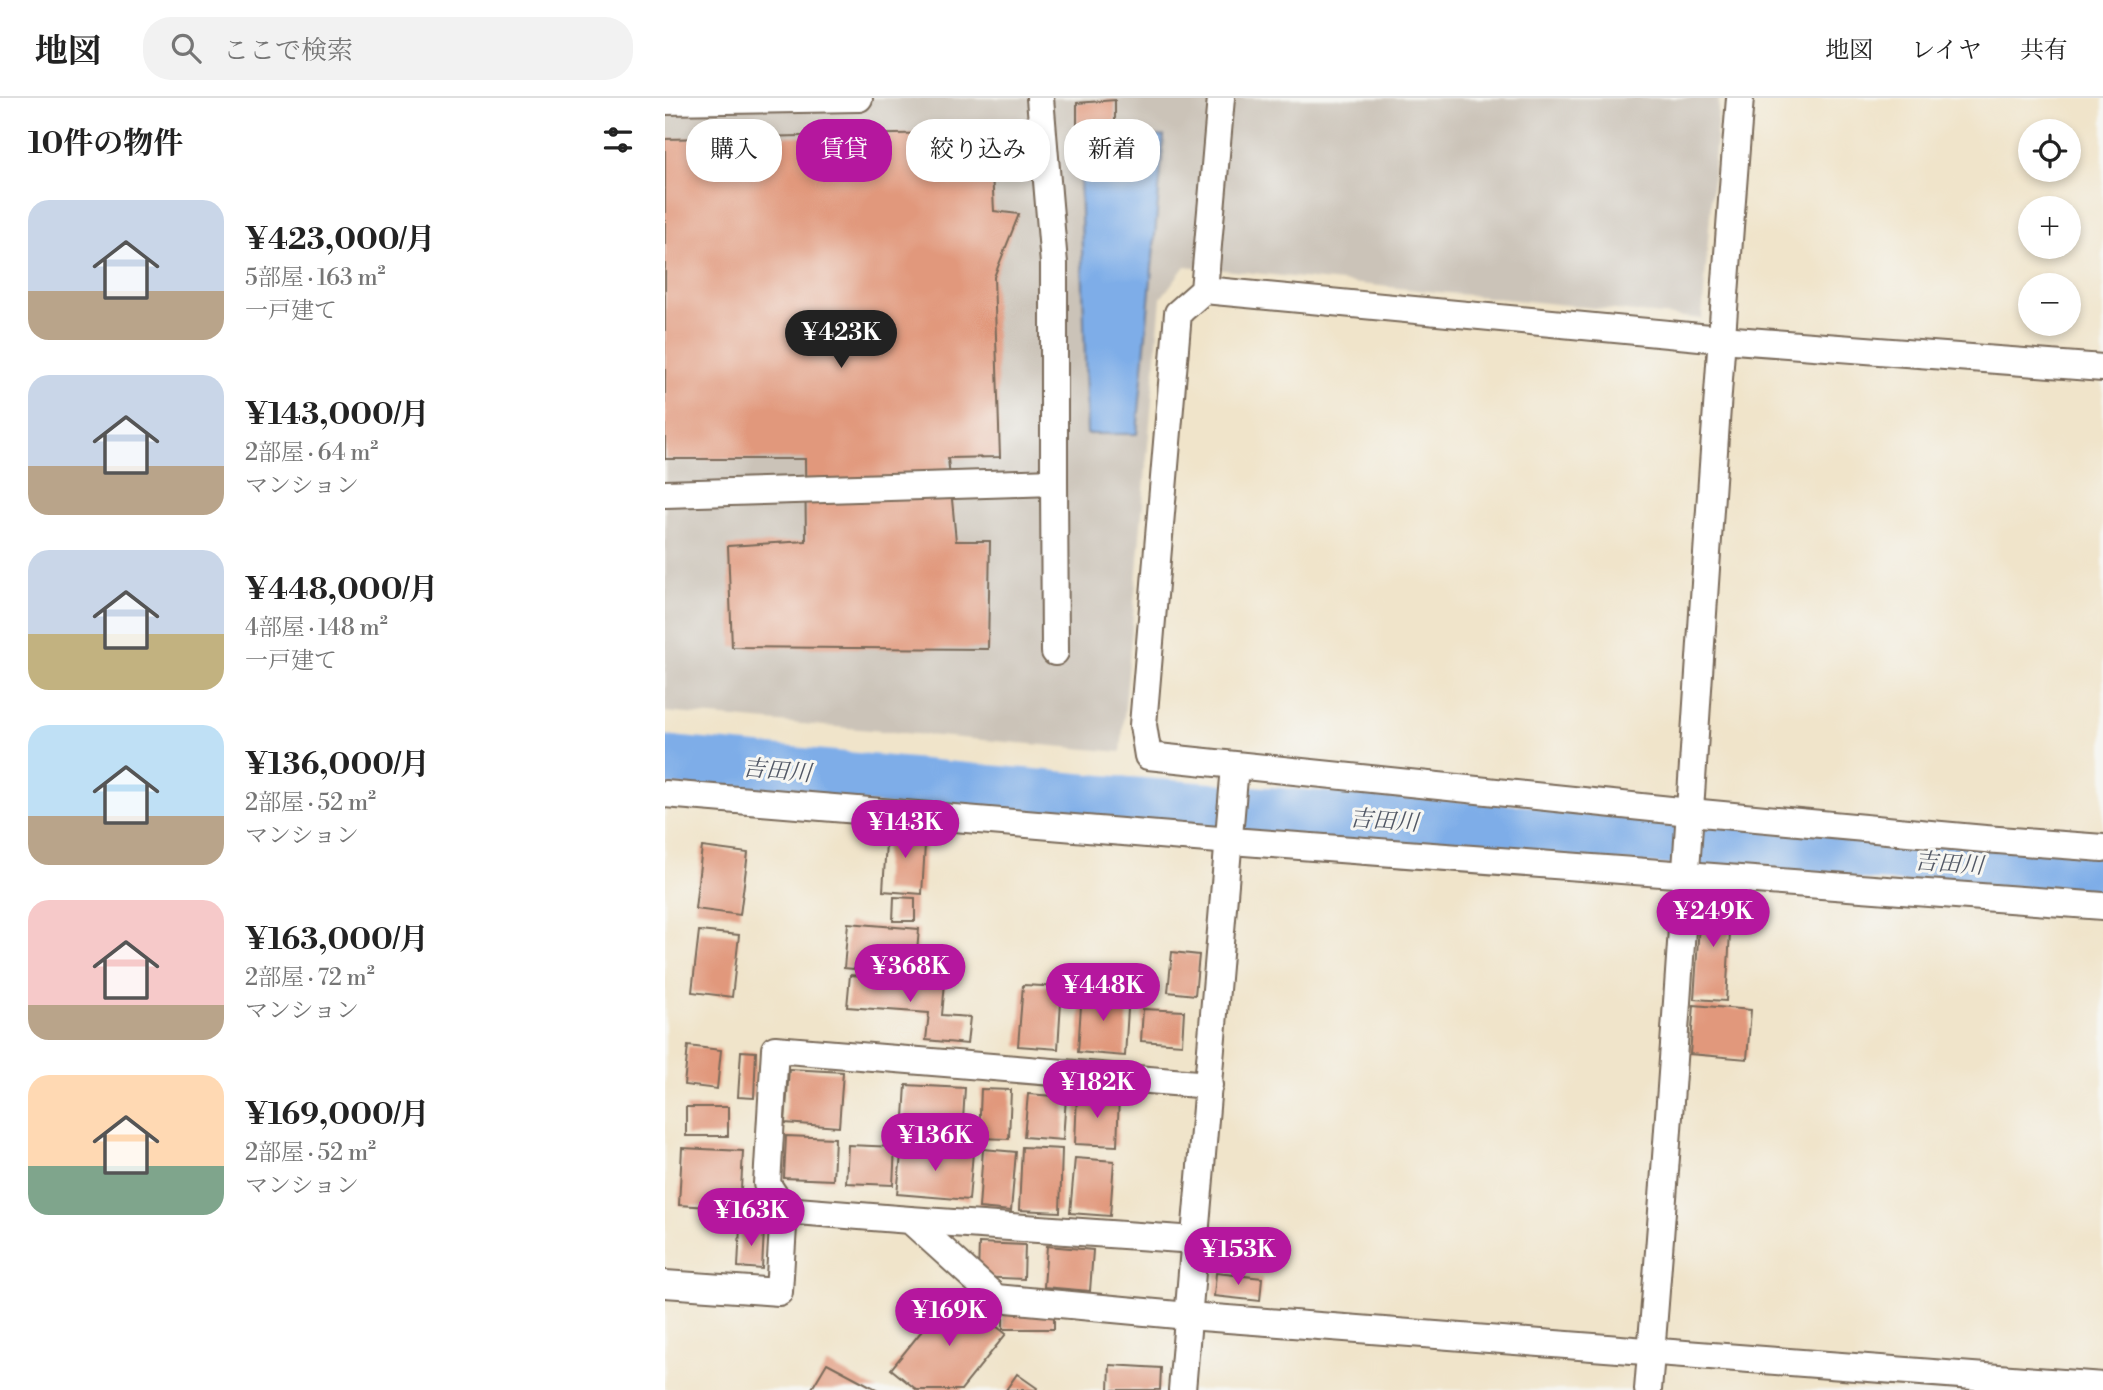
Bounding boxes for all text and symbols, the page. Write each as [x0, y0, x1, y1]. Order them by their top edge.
search box [143, 17, 633, 80]
icon: search [167, 29, 205, 67]
text: 地図 [35, 32, 101, 73]
text: ここで検索 [223, 35, 353, 67]
text: 地図 [1825, 36, 1873, 66]
text: レイヤ [1911, 36, 1982, 66]
text: 共有 [2020, 36, 2068, 66]
chip: 購入 [686, 119, 782, 182]
chip: 賃貸 [796, 119, 892, 182]
chip: 絞り込み [906, 119, 1050, 182]
chip: 新着 [1064, 119, 1160, 182]
map controls [2018, 119, 2081, 336]
button: locate [2018, 119, 2081, 182]
icon: filters [599, 121, 637, 159]
text: 10件の物件 [28, 125, 183, 163]
button: + [2018, 196, 2081, 259]
text: ¥423,000/月 [245, 221, 435, 259]
icon: home [84, 228, 168, 312]
text: 5部屋 · 163 m² [245, 264, 386, 292]
button: − [2018, 273, 2081, 336]
text: 一戸建て [245, 297, 337, 325]
pin: ¥423K [792, 310, 890, 370]
text: ¥423K [801, 319, 881, 347]
text: ¥143,000/月 [245, 396, 430, 434]
icon: home [84, 403, 168, 487]
text: 2部屋 · 64 m² [245, 439, 378, 467]
text: マンション [245, 472, 359, 500]
text: ¥448,000/月 [245, 571, 438, 609]
icon: home [84, 578, 168, 662]
text: 4部屋 · 148 m² [245, 614, 388, 642]
text: 一戸建て [245, 647, 337, 675]
text: ¥136,000/月 [245, 746, 430, 784]
icon: home [84, 753, 168, 837]
water label: 吉田川 [741, 754, 816, 788]
text: 2部屋 · 52 m² [245, 789, 376, 817]
pin: ¥143K [856, 800, 954, 860]
water label: 吉田川 [1349, 805, 1422, 838]
text: ¥143K [867, 809, 943, 837]
text: マンション [245, 822, 359, 850]
water label: 吉田川 [1914, 848, 1987, 881]
pin: ¥249K [1664, 890, 1762, 949]
text: ¥249K [1673, 898, 1753, 926]
text: ¥163,000/月 [245, 921, 429, 959]
icon: home [84, 928, 168, 1012]
pin: ¥368K [861, 944, 959, 1004]
text: ¥368K [870, 953, 950, 981]
text: 2部屋 · 72 m² [245, 964, 375, 992]
pin: ¥448K [1054, 964, 1152, 1023]
text: ¥448K [1062, 972, 1144, 1000]
text: マンション [245, 997, 359, 1025]
pin: ¥182K [1048, 1060, 1146, 1120]
text: ¥182K [1059, 1069, 1135, 1097]
text: ¥169,000/月 [245, 1096, 429, 1134]
icon: home [84, 1103, 168, 1187]
pin: ¥136K [886, 1114, 984, 1173]
text: ¥136K [897, 1122, 973, 1150]
text: 2部屋 · 52 m² [245, 1139, 376, 1167]
text: マンション [245, 1172, 359, 1200]
pin: ¥163K [702, 1188, 800, 1248]
text: ¥163K [714, 1197, 788, 1225]
pin: ¥153K [1189, 1228, 1287, 1287]
text: ¥153K [1200, 1236, 1276, 1264]
pin: ¥169K [900, 1288, 998, 1348]
text: ¥169K [911, 1297, 987, 1325]

